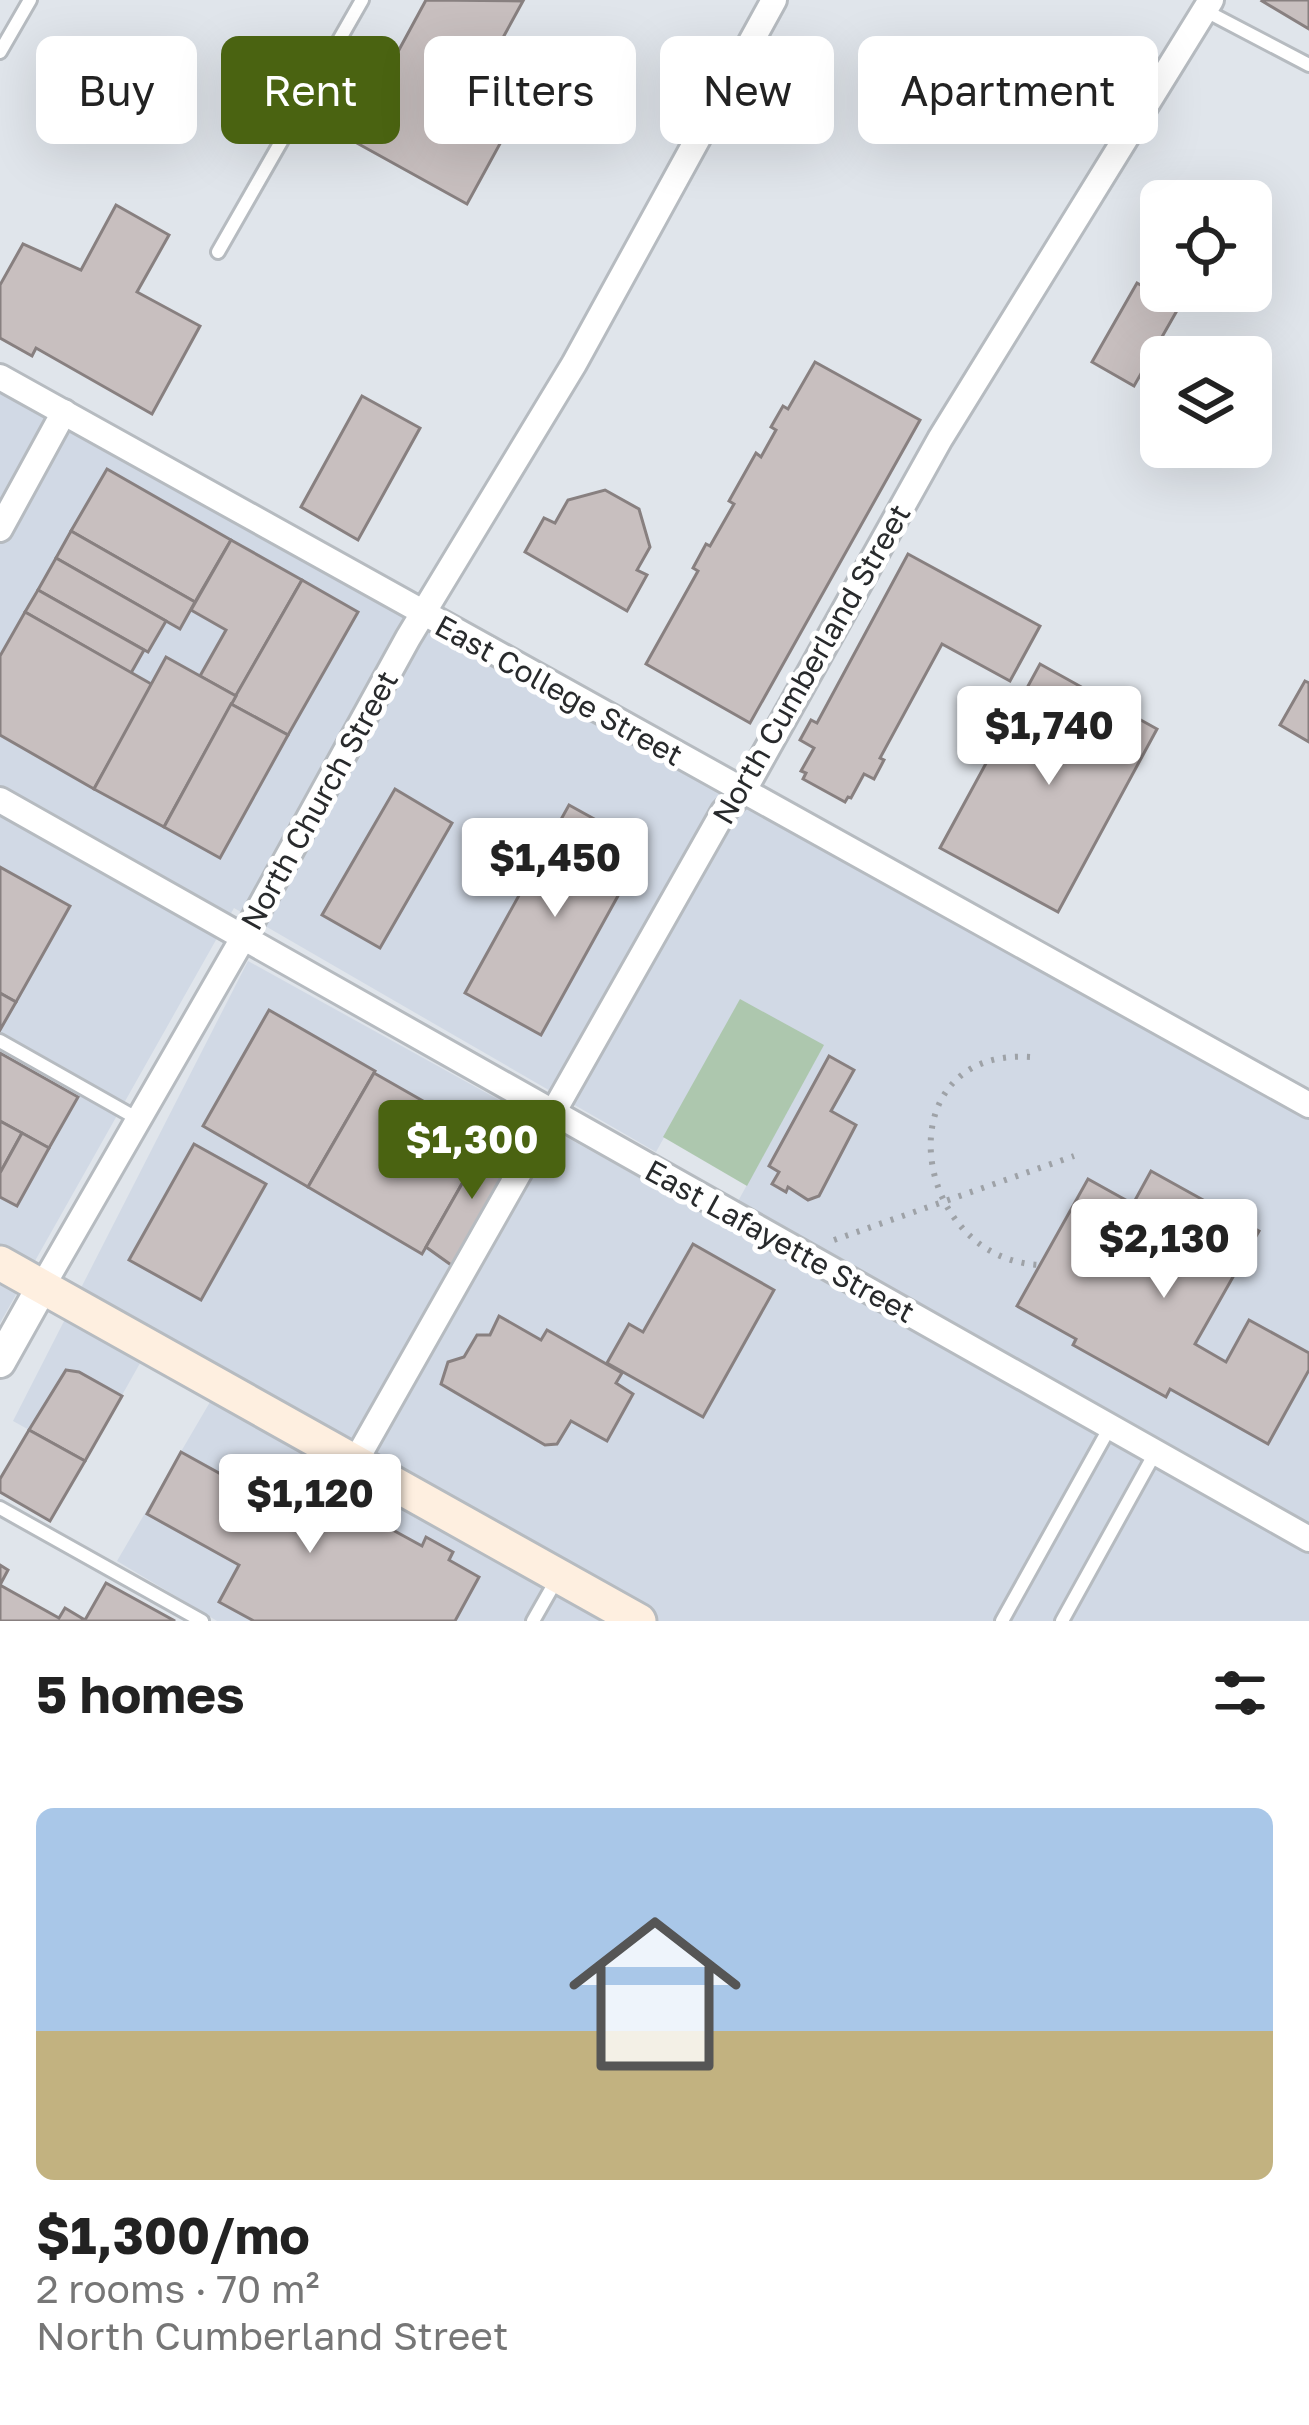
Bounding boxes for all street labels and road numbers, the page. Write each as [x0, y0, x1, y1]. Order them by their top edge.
street label: North Cumberland Street [705, 498, 917, 830]
street label: East College Street [429, 607, 689, 773]
street label: North Church Street [233, 664, 405, 936]
street label: East Lafayette Street [639, 1152, 921, 1330]

